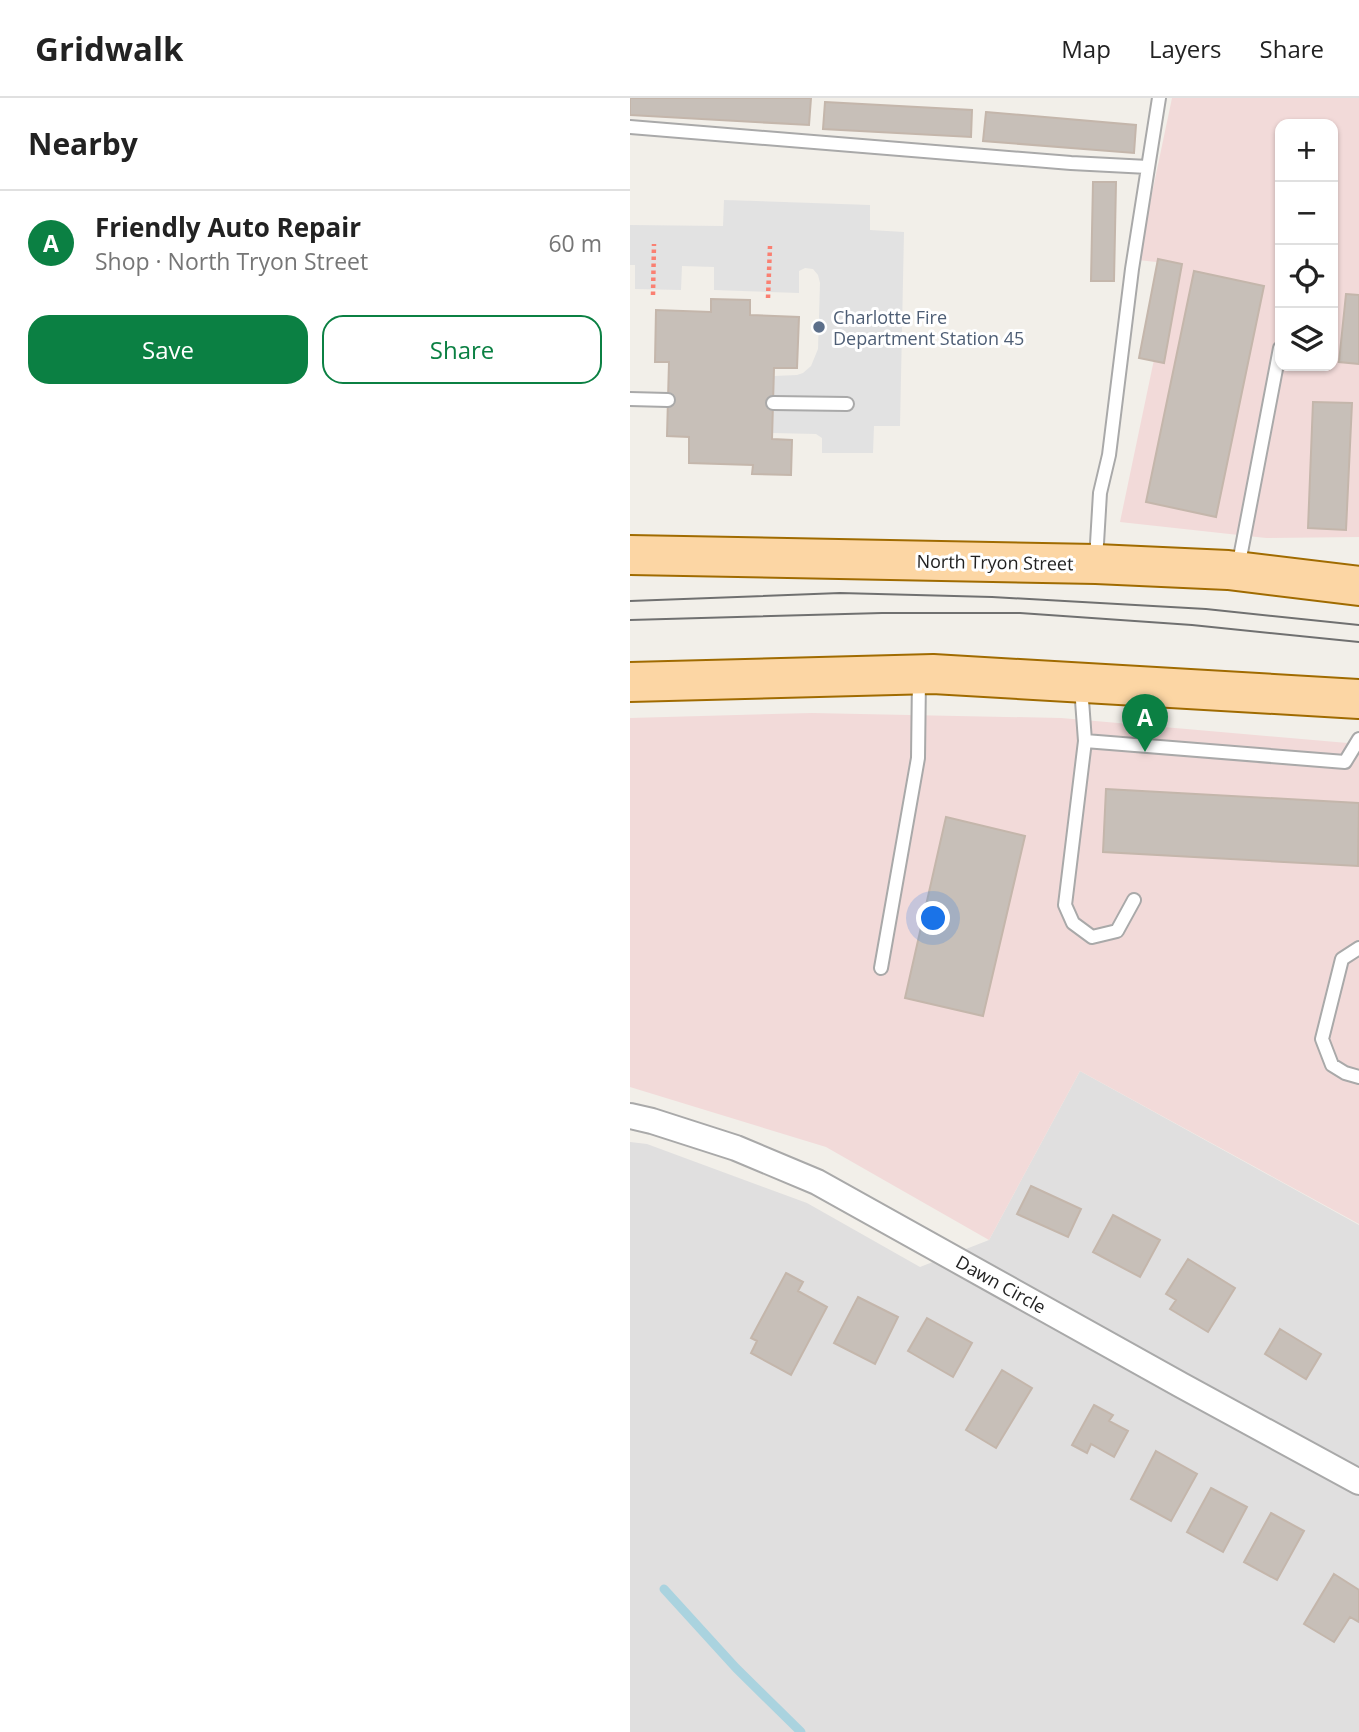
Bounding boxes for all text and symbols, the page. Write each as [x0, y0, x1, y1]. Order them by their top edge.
text: Gridwalk [35, 26, 184, 71]
text: Map [1061, 32, 1111, 65]
text: Layers [1149, 32, 1222, 65]
text: Share [1260, 32, 1324, 65]
map controls [1275, 119, 1338, 371]
button: + [1275, 119, 1338, 182]
text: Nearby [28, 123, 138, 164]
button: − [1275, 182, 1338, 245]
text: Friendly Auto Repair [95, 209, 361, 245]
text: A [43, 227, 59, 259]
text: 60 m [548, 227, 602, 259]
text: Shop · North Tryon Street [95, 245, 368, 277]
button: locate [1275, 245, 1338, 308]
place label: Charlotte Fire Department Station 45 [833, 305, 1024, 350]
button: layers [1275, 308, 1338, 371]
button: Save [28, 315, 308, 384]
button: Share [322, 315, 602, 384]
marker: Charlotte Fire Department Station 45 [811, 319, 827, 335]
street label: North Tryon Street [916, 549, 1074, 575]
pin: A [1122, 694, 1168, 752]
your location [916, 901, 950, 935]
street label: Dawn Circle [952, 1249, 1050, 1319]

